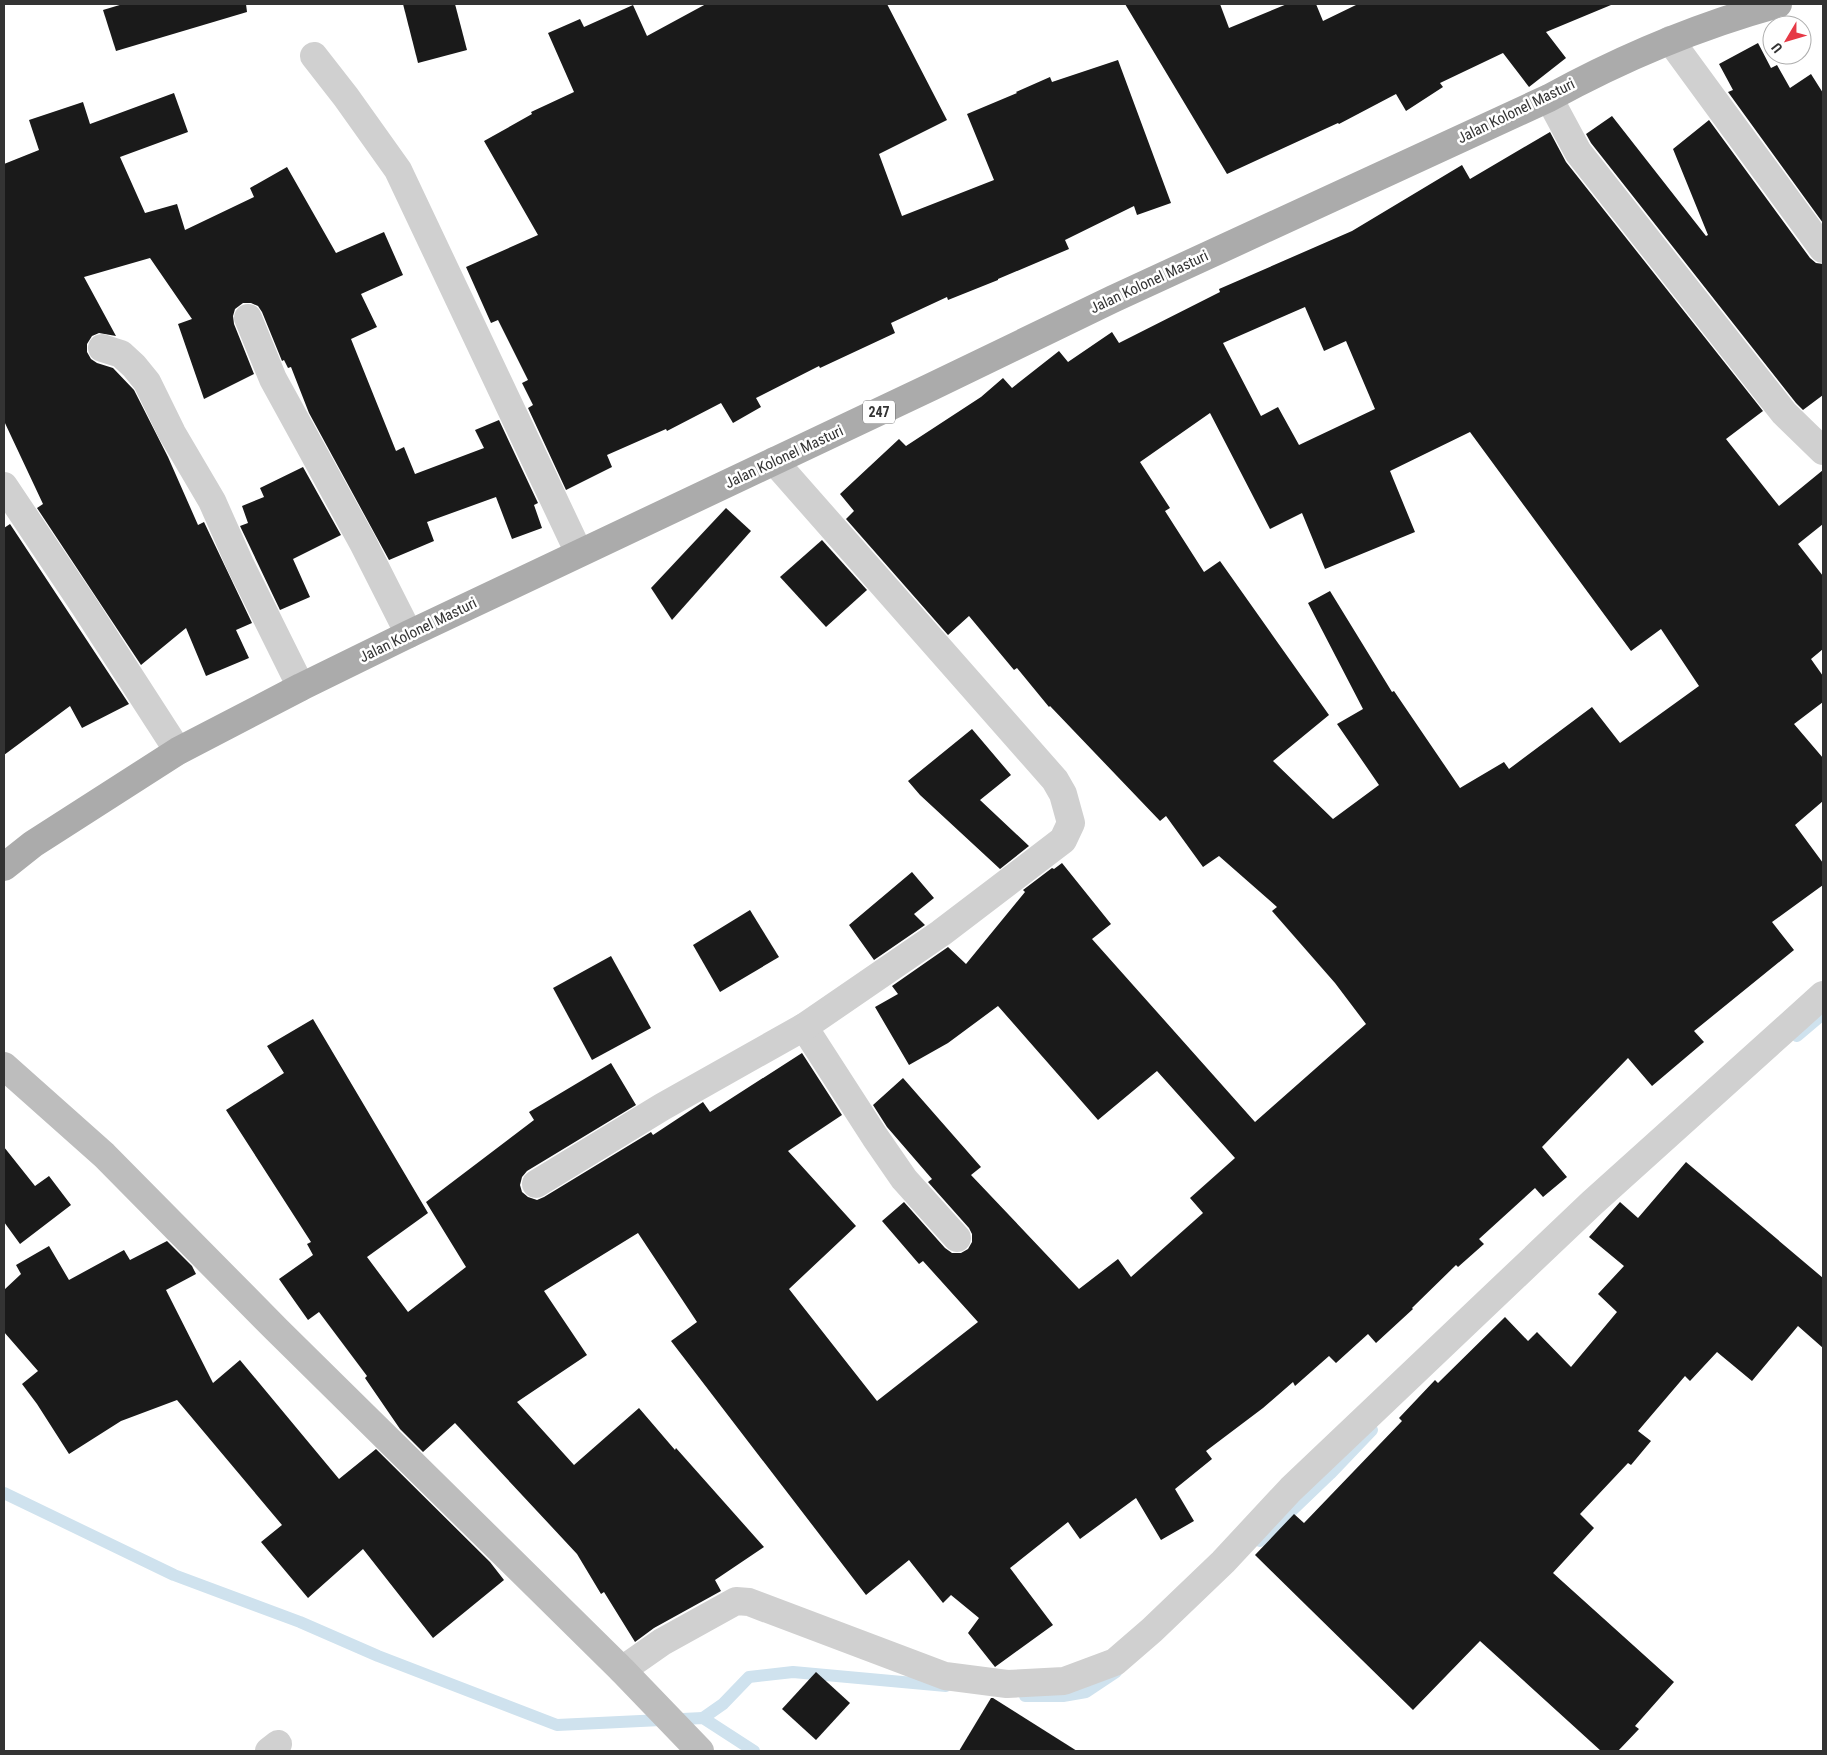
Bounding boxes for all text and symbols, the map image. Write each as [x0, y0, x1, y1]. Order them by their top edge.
north arrow [1762, 15, 1812, 65]
text: U [1768, 40, 1786, 56]
street label: Jalan Kolonel Masturi [1454, 75, 1578, 147]
street label: Jalan Kolonel Masturi [1087, 247, 1211, 317]
road number: 247 [863, 401, 895, 424]
street label: Jalan Kolonel Masturi [722, 422, 846, 492]
street label: Jalan Kolonel Masturi [356, 594, 480, 666]

